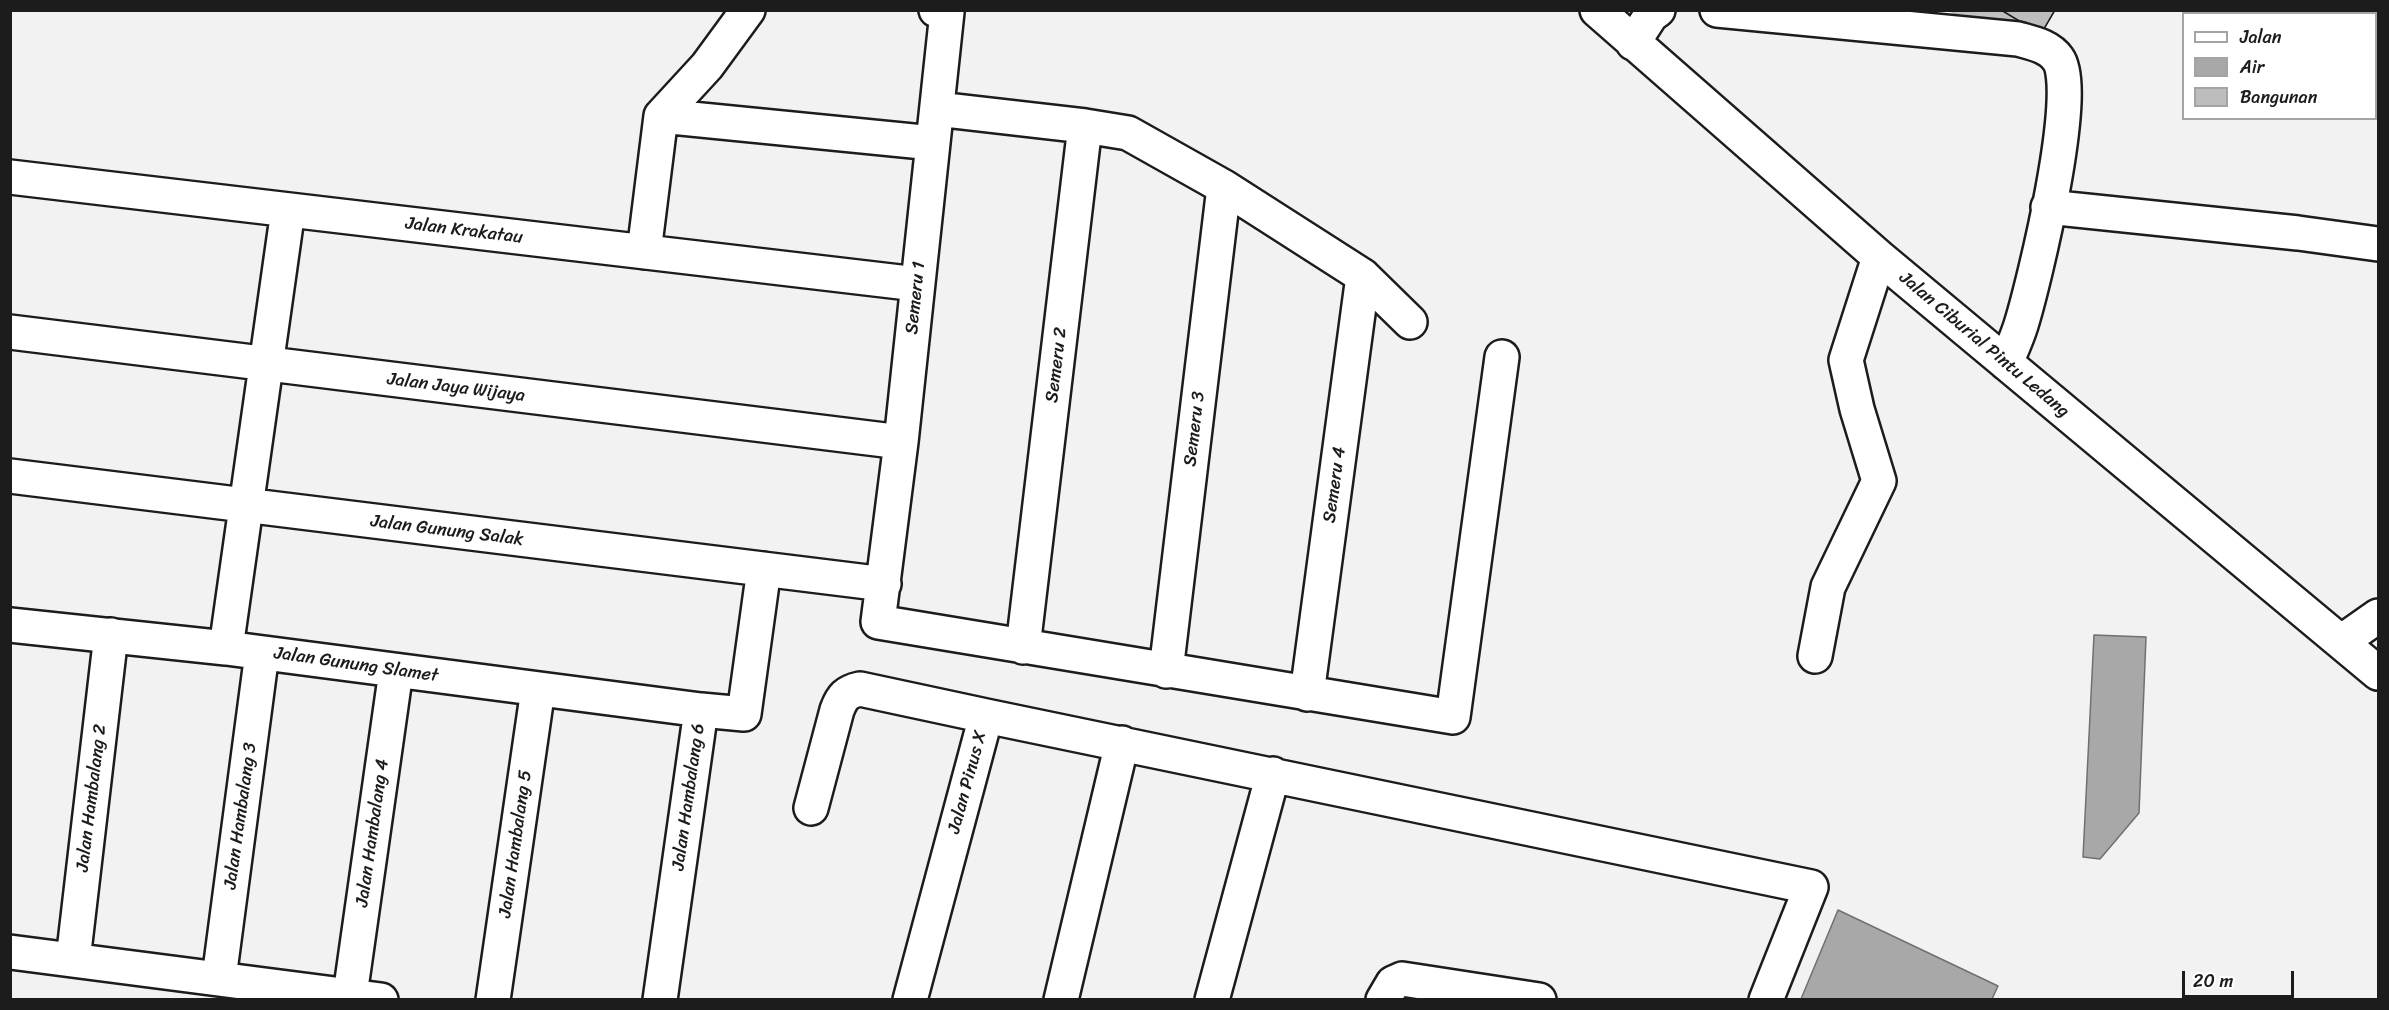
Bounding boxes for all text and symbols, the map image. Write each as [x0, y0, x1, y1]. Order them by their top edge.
legend [2182, 12, 2377, 120]
text: Jalan [2240, 21, 2281, 53]
text: Air [2240, 51, 2264, 83]
text: Bangunan [2240, 81, 2317, 113]
street label: Jalan Krakatau [404, 213, 524, 249]
street label: Semeru 1 [901, 261, 931, 335]
street label: Jalan Ciburial Pintu Ledang [1894, 267, 2074, 423]
street label: Semeru 2 [1042, 326, 1072, 404]
street label: Jalan Jaya Wijaya [386, 369, 526, 407]
street label: Semeru 3 [1180, 390, 1210, 468]
street label: Semeru 4 [1319, 446, 1351, 524]
street label: Jalan Gunung Salak [369, 511, 525, 551]
street label: Jalan Gunung Slamet [273, 643, 439, 687]
street label: Jalan Hambalang 6 [668, 722, 710, 872]
street label: Jalan Hambalang 2 [72, 723, 112, 873]
street label: Jalan Pinus X [944, 728, 992, 836]
street label: Jalan Hambalang 3 [220, 741, 262, 891]
street label: Jalan Hambalang 4 [352, 758, 394, 908]
street label: Jalan Hambalang 5 [495, 769, 537, 919]
scale bar [2185, 959, 2298, 997]
text: 20 m [2193, 965, 2233, 997]

